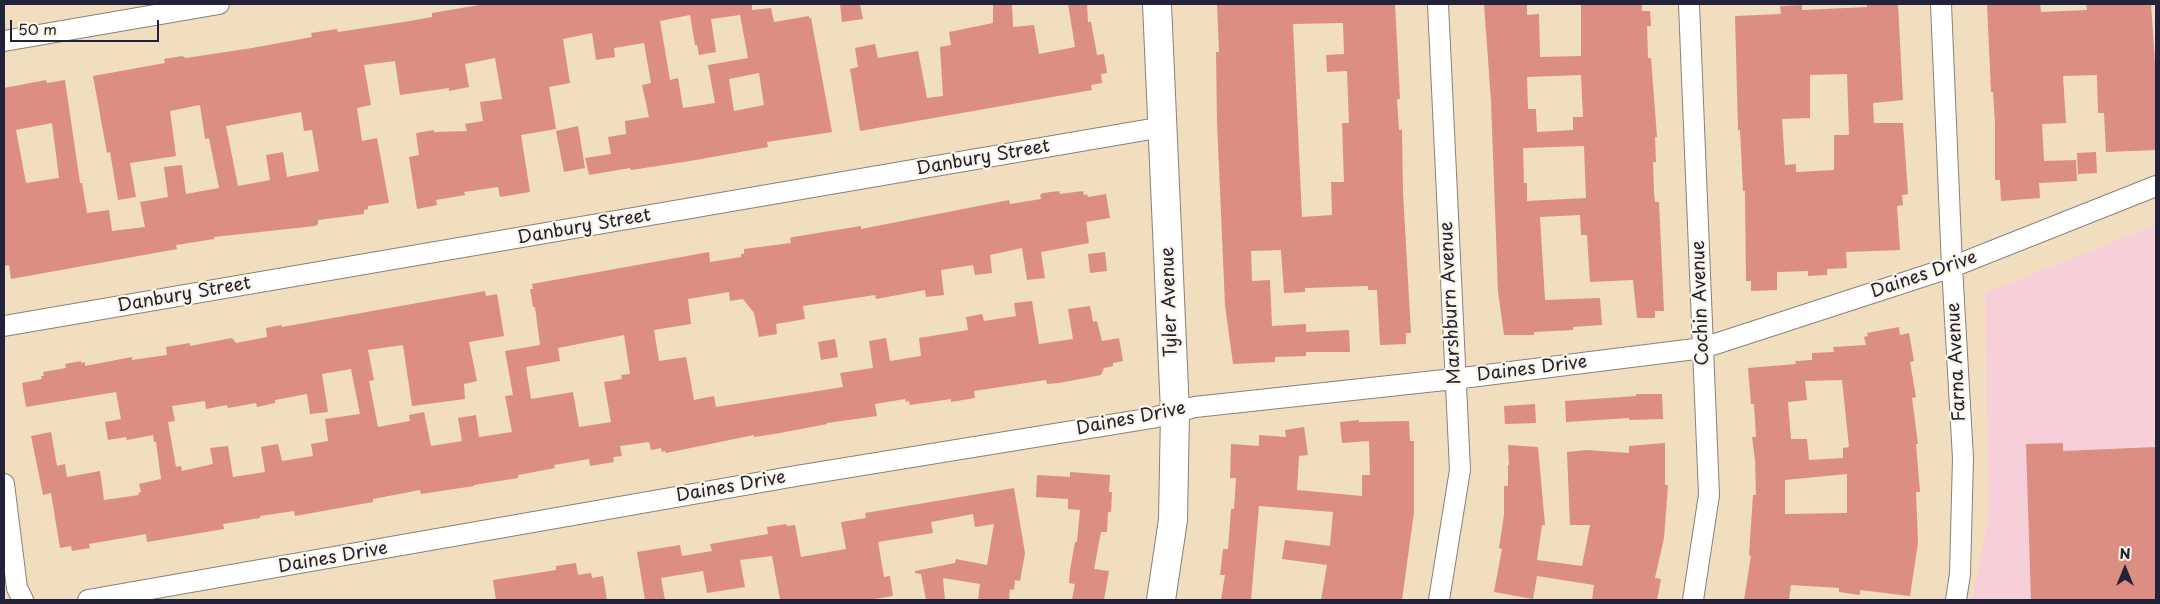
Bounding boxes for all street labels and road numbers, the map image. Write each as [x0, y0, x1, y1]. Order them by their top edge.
street label: Danbury Street [914, 136, 1052, 180]
street label: Danbury Street [515, 205, 653, 249]
street label: Marshburn Avenue [1436, 221, 1466, 385]
street label: Cochin Avenue [1688, 240, 1714, 366]
street label: Tyler Avenue [1157, 247, 1183, 357]
street label: Daines Drive [1868, 247, 1980, 303]
street label: Danbury Street [115, 273, 253, 317]
street label: Farna Avenue [1943, 302, 1971, 422]
street label: Daines Drive [1476, 352, 1588, 386]
street label: Daines Drive [1074, 398, 1188, 440]
street label: Daines Drive [674, 467, 788, 507]
street label: Daines Drive [276, 538, 390, 578]

